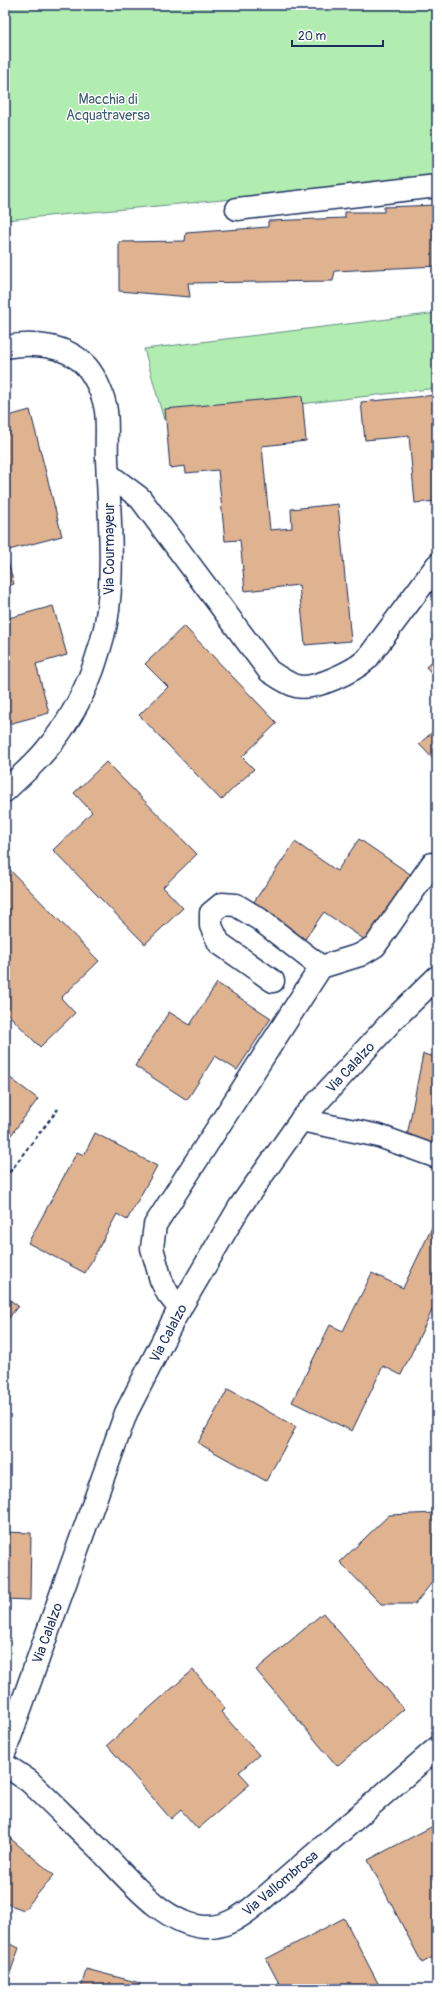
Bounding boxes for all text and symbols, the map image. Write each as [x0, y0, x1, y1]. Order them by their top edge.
scale bar [292, 22, 383, 48]
text: 20 m [298, 29, 327, 44]
park label: Macchia di Acquatraversa [66, 91, 150, 124]
street label: Via Courmayeur [101, 503, 118, 595]
street label: Via Calalzo [322, 1038, 379, 1096]
street label: Via Calalzo [146, 1301, 191, 1365]
street label: Via Calalzo [29, 1600, 66, 1666]
street label: Via Vallombrosa [239, 1847, 322, 1920]

